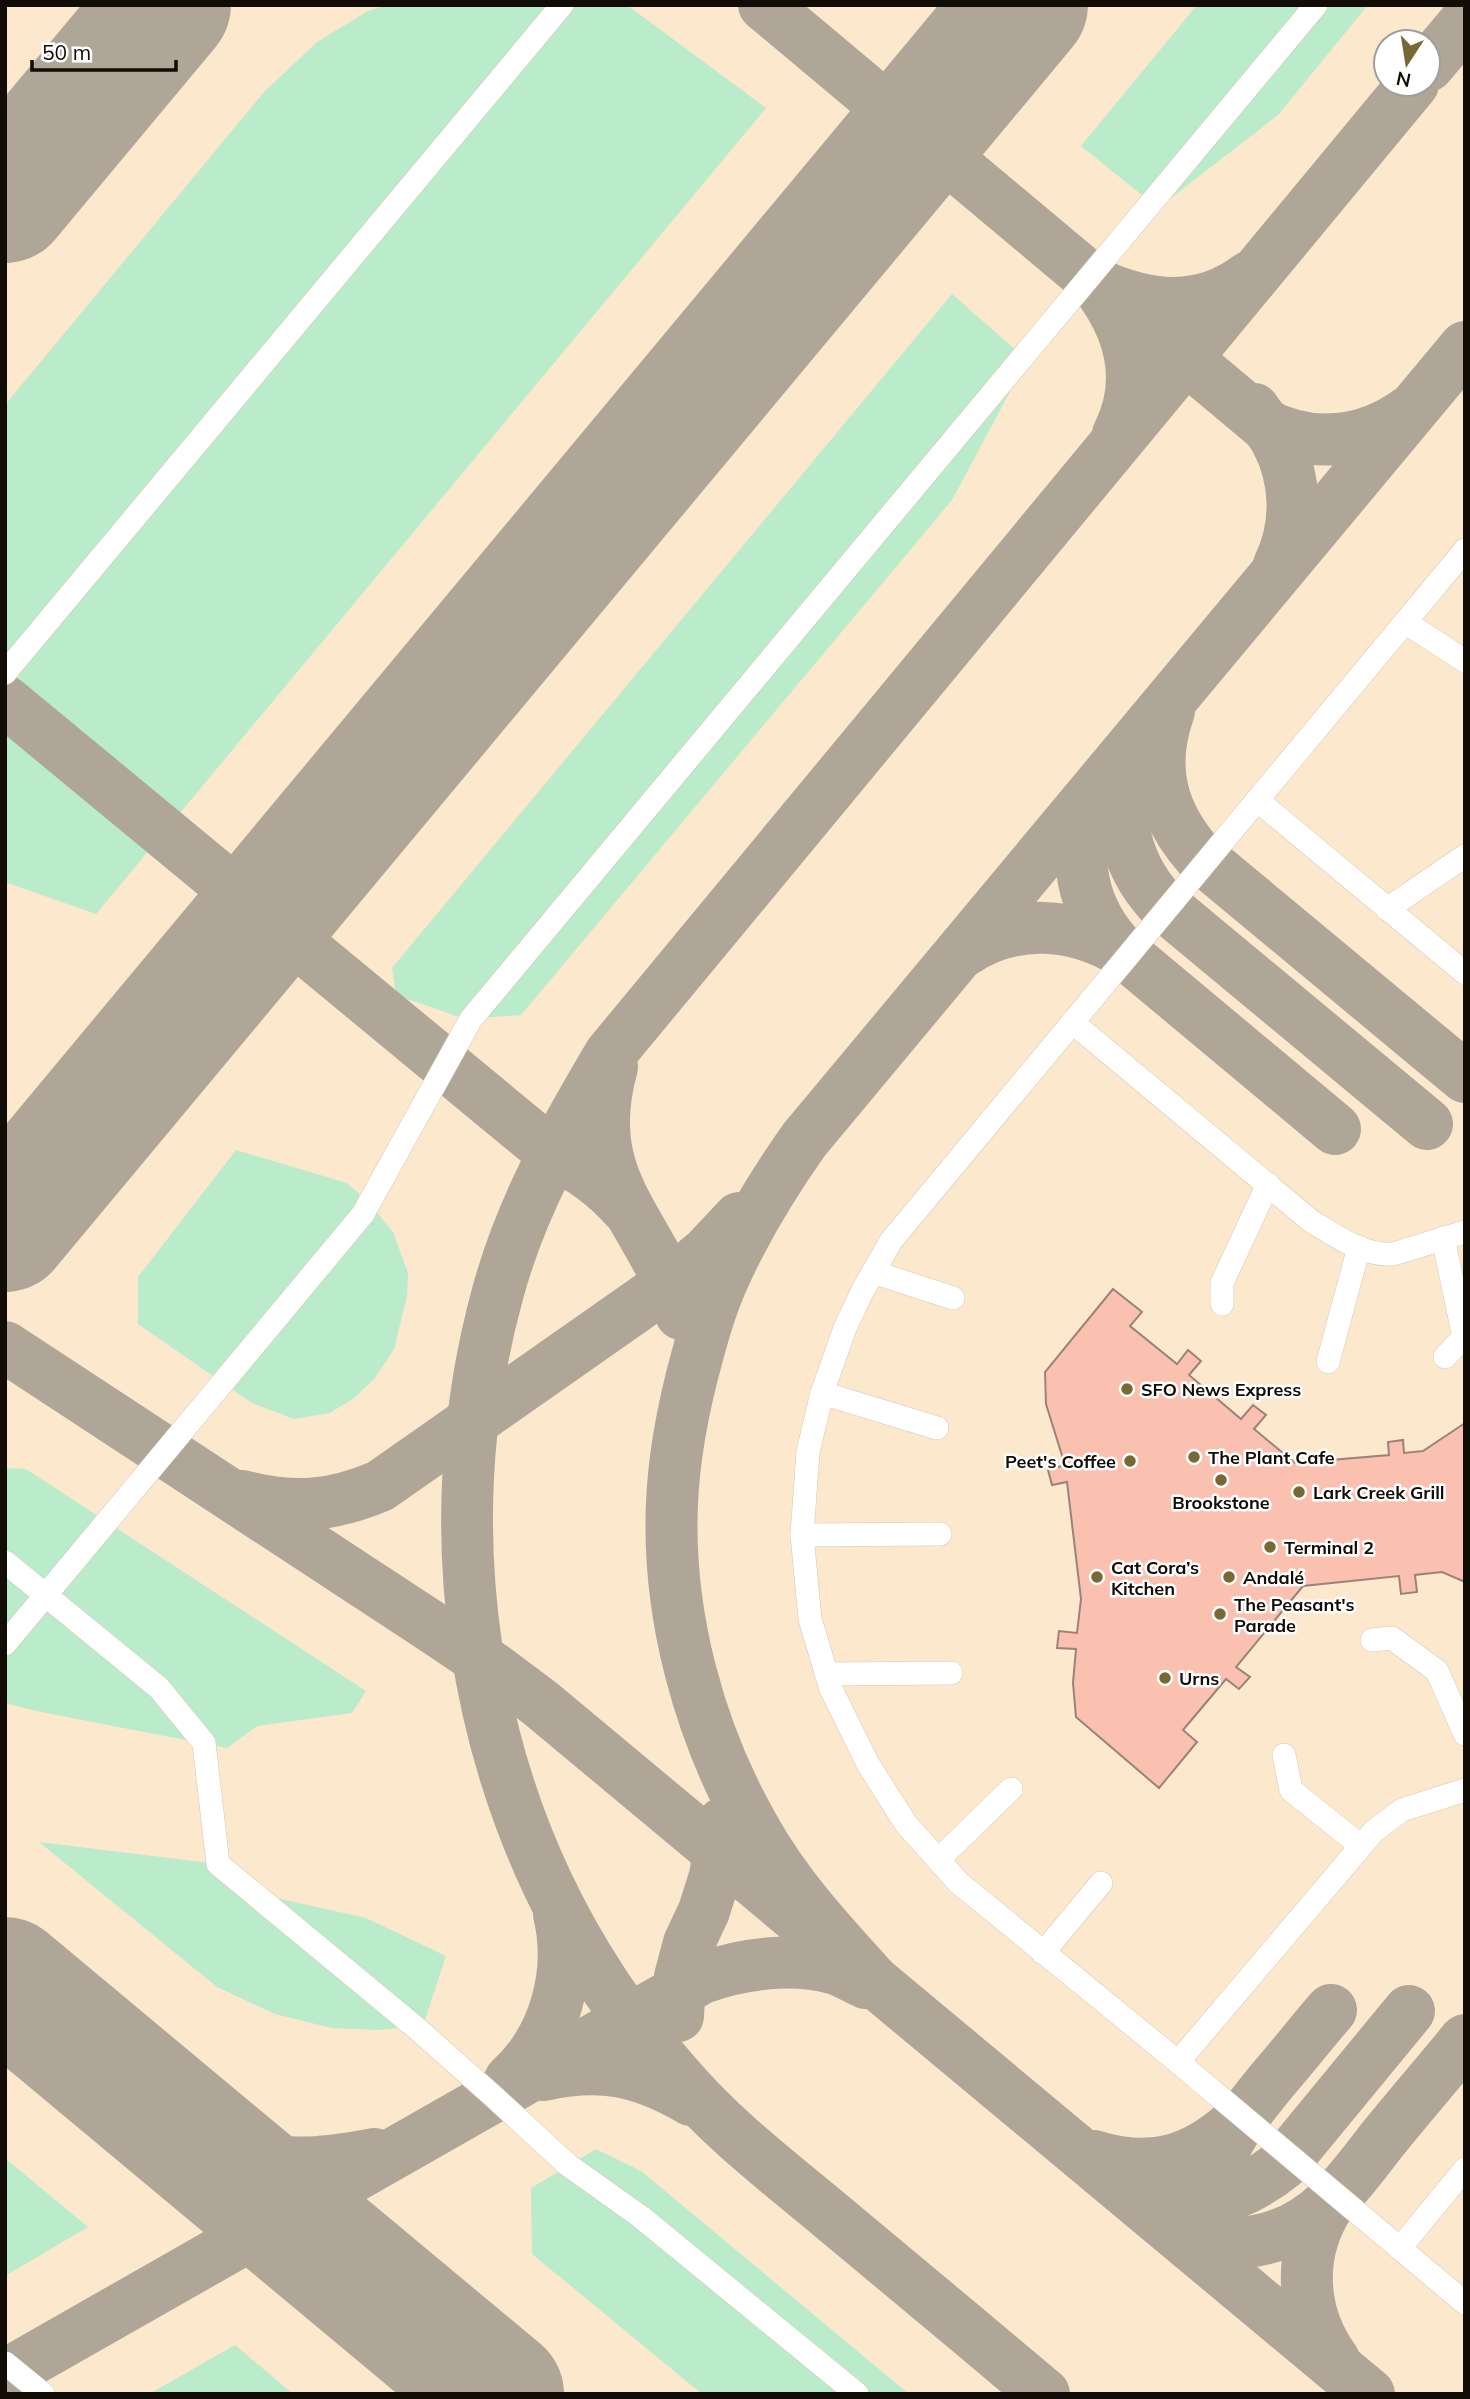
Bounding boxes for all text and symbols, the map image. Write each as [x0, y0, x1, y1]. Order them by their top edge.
scale bar [32, 28, 175, 72]
north arrow [1372, 28, 1442, 98]
text: 50 m [42, 39, 91, 65]
text: N [1394, 66, 1413, 93]
place label: SFO News Express [1141, 1378, 1301, 1401]
marker: SFO News Express [1119, 1381, 1135, 1397]
place label: The Plant Cafe [1208, 1446, 1335, 1469]
marker: The Plant Cafe [1186, 1449, 1202, 1465]
place label: Peet's Coffee [1005, 1450, 1116, 1473]
marker: Peet's Coffee [1122, 1453, 1138, 1469]
marker: Brookstone [1213, 1472, 1229, 1488]
place label: Lark Creek Grill [1313, 1481, 1445, 1504]
marker: Lark Creek Grill [1291, 1484, 1307, 1500]
place label: Brookstone [1172, 1491, 1270, 1514]
place label: Terminal 2 [1284, 1536, 1374, 1559]
marker: Terminal 2 [1262, 1539, 1278, 1555]
place label: Cat Cora’s Kitchen [1111, 1556, 1199, 1600]
place label: Andalé [1243, 1566, 1304, 1589]
marker: Cat Cora’s Kitchen [1089, 1569, 1105, 1585]
marker: Andalé [1221, 1569, 1237, 1585]
place label: The Peasant's Parade [1234, 1593, 1355, 1637]
marker: The Peasant's Parade [1212, 1606, 1228, 1622]
place label: Urns [1179, 1667, 1219, 1690]
marker: Urns [1157, 1670, 1173, 1686]

